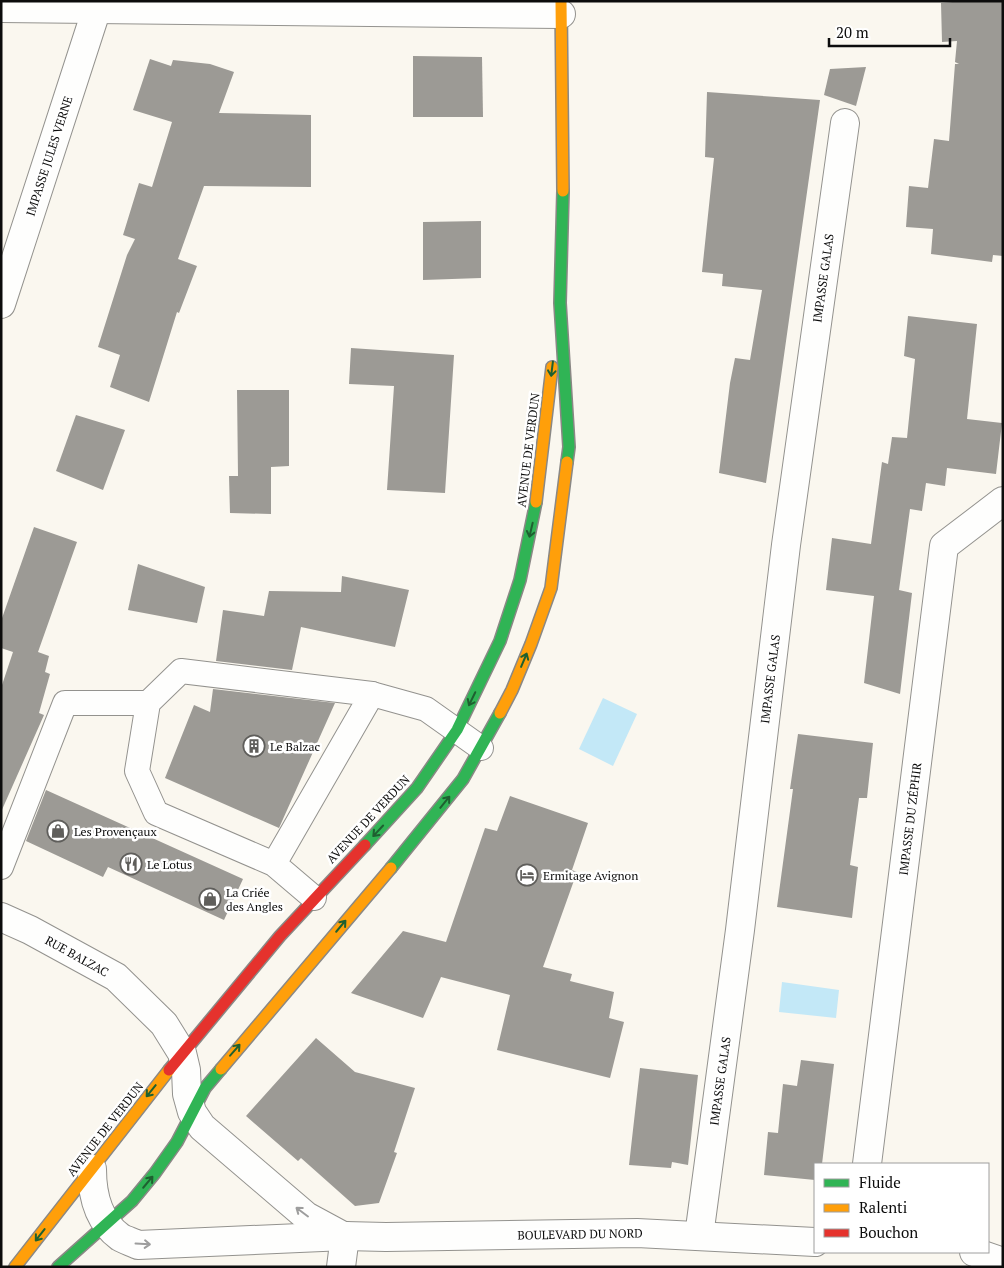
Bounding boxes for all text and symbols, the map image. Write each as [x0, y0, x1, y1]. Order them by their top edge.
scale bar [829, 15, 950, 47]
text: 20 m [836, 22, 869, 42]
street label: IMPASSE JULES VERNE [23, 94, 75, 218]
street label: IMPASSE GALAS [809, 233, 837, 323]
one-way arrow [547, 361, 557, 377]
street label: AVENUE DE VERDUN [514, 392, 542, 508]
one-way arrow [526, 522, 535, 538]
street label: IMPASSE GALAS [757, 634, 783, 724]
one-way arrow [520, 653, 530, 668]
one-way arrow [467, 692, 477, 707]
building icon: Le Balzac [242, 734, 266, 758]
place label: Le Balzac [270, 739, 321, 754]
street label: IMPASSE DU ZÉPHIR [896, 761, 924, 876]
street label: AVENUE DE VERDUN [323, 772, 413, 866]
one-way arrow [440, 795, 451, 808]
shop icon: Les Provençaux [46, 819, 70, 843]
place label: Les Provençaux [74, 824, 157, 839]
one-way arrow [372, 824, 384, 837]
restaurant icon: Le Lotus [119, 852, 143, 876]
place label: Le Lotus [147, 857, 192, 872]
hotel icon: Ermitage Avignon [515, 863, 539, 887]
place label: Ermitage Avignon [543, 868, 638, 883]
place label: La Criée des Angles [226, 885, 283, 914]
shop icon: La Criée des Angles [198, 887, 222, 911]
one-way arrow [335, 920, 347, 933]
street label: RUE BALZAC [43, 932, 112, 980]
street label: IMPASSE GALAS [706, 1036, 734, 1126]
one-way arrow [230, 1043, 241, 1056]
street label: AVENUE DE VERDUN [64, 1079, 146, 1179]
one-way arrow [146, 1085, 157, 1098]
legend [814, 1163, 989, 1253]
text: Fluide [859, 1172, 901, 1192]
one-way arrow [142, 1176, 153, 1189]
text: Ralenti [859, 1197, 907, 1217]
one-way arrow [295, 1207, 309, 1217]
text: Bouchon [859, 1222, 918, 1242]
street label: BOULEVARD DU NORD [517, 1225, 643, 1243]
one-way arrow [35, 1228, 46, 1241]
one-way arrow [135, 1240, 151, 1249]

